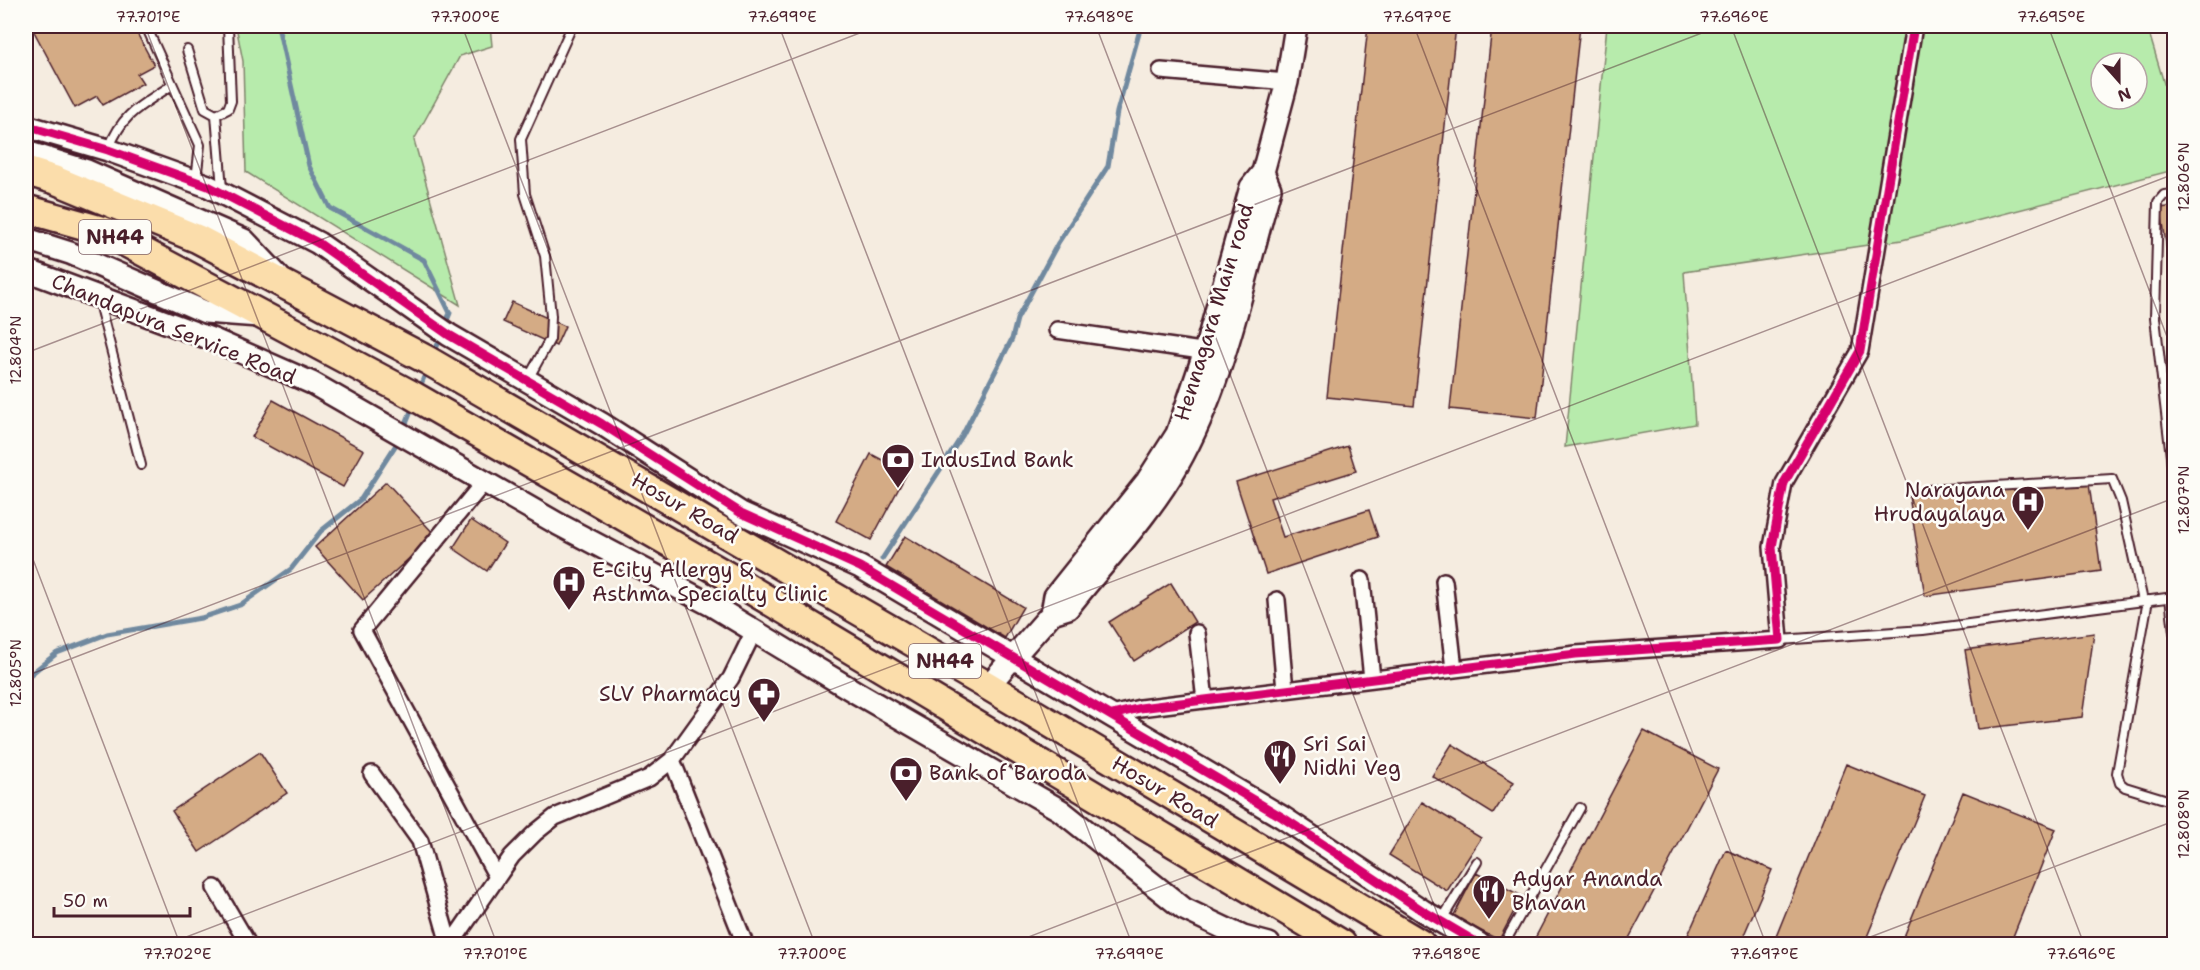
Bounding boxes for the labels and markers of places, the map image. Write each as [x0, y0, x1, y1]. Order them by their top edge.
bank icon: IndusInd Bank [880, 442, 916, 489]
place label: IndusInd Bank [921, 446, 1074, 474]
place label: Narayana Hrudayalaya [1874, 476, 2005, 528]
hospital icon: Narayana Hrudayalaya [2010, 484, 2046, 531]
place label: E-City Allergy & Asthma Specialty Clinic [592, 556, 828, 608]
hospital icon: E-City Allergy & Asthma Specialty Clinic [551, 564, 587, 611]
pharmacy icon: SLV Pharmacy [746, 676, 782, 723]
place label: SLV Pharmacy [599, 680, 741, 708]
place label: Sri Sai Nidhi Veg [1303, 730, 1401, 782]
restaurant icon: Sri Sai Nidhi Veg [1262, 738, 1298, 785]
bank icon: Bank of Baroda [888, 755, 924, 802]
place label: Bank of Baroda [929, 759, 1087, 787]
place label: Adyar Ananda Bhavan [1512, 865, 1662, 917]
restaurant icon: Adyar Ananda Bhavan [1471, 873, 1507, 920]

